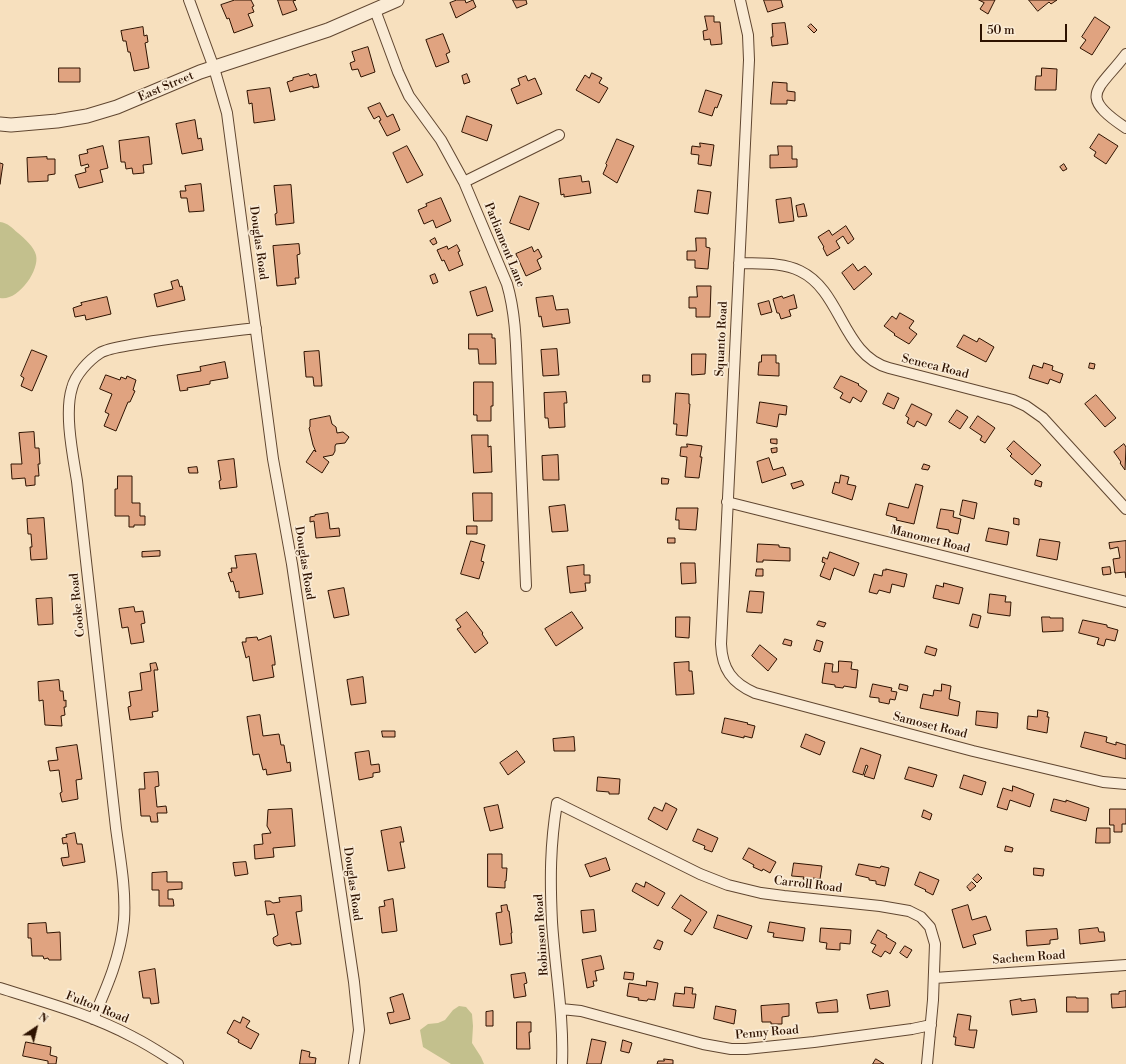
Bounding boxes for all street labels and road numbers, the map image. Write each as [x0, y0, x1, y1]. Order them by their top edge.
street label: East Street [136, 69, 196, 105]
street label: Parliament Lane [480, 201, 528, 289]
street label: Douglas Road [246, 205, 270, 281]
street label: Squanto Road [713, 301, 731, 377]
street label: Seneca Road [900, 352, 970, 382]
street label: Manomet Road [889, 523, 971, 557]
street label: Douglas Road [291, 525, 317, 601]
street label: Cooke Road [67, 572, 89, 638]
street label: Samoset Road [891, 710, 969, 742]
street label: Douglas Road [340, 846, 364, 922]
street label: Carroll Road [773, 874, 843, 896]
street label: Robinson Road [532, 893, 552, 977]
street label: Sachem Road [992, 948, 1066, 968]
street label: Fulton Road [63, 989, 131, 1027]
street label: Penny Road [735, 1023, 799, 1043]

